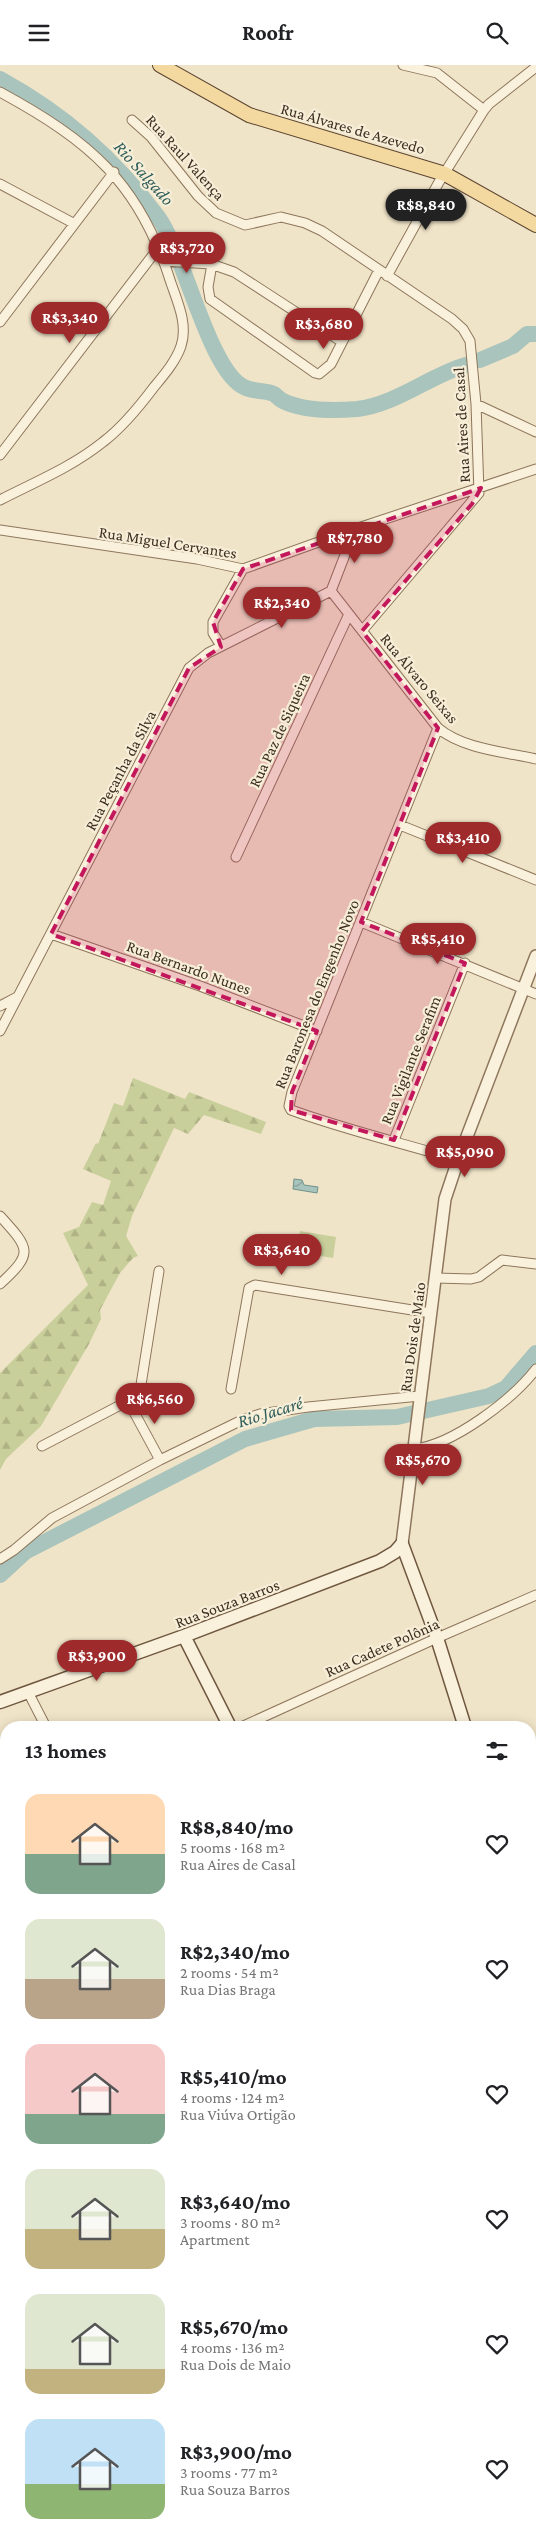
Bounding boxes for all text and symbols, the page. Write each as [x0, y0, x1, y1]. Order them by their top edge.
icon: menu [25, 19, 53, 47]
icon: search [483, 19, 511, 47]
text: Roofr [242, 20, 294, 45]
street label: Rua Álvares de Azevedo [279, 100, 427, 157]
street label: Rua Raul Valença [142, 111, 229, 205]
water label: Rio Salgado [110, 137, 178, 210]
pin: R$8,840 [380, 189, 472, 231]
text: R$8,840 [397, 196, 455, 213]
pin: R$3,720 [141, 231, 233, 274]
text: R$3,720 [159, 239, 215, 256]
pin: R$3,340 [24, 301, 116, 344]
pin: R$3,680 [278, 307, 370, 350]
text: R$3,340 [42, 309, 98, 326]
text: R$3,680 [295, 315, 353, 332]
street label: Rua Aires de Casal [450, 367, 473, 483]
pin: R$7,780 [309, 521, 401, 564]
street label: Rua Miguel Cervantes [98, 523, 238, 563]
text: R$7,780 [327, 529, 383, 546]
pin: R$2,340 [236, 587, 328, 629]
text: R$2,340 [254, 594, 310, 611]
street label: Rua Álvaro Seixas [377, 630, 462, 727]
street label: Rua Paz de Siqueira [246, 670, 314, 790]
street label: Rua Peçanha da Silva [82, 707, 160, 834]
pin: R$3,410 [417, 821, 509, 864]
text: R$3,410 [436, 829, 490, 846]
street label: Rua Baronesa do Engenho Novo [271, 897, 363, 1092]
pin: R$5,410 [392, 923, 484, 965]
text: R$5,410 [411, 930, 465, 947]
street label: Rua Bernardo Nunes [125, 937, 253, 998]
street label: Rua Vigilante Serafim [377, 994, 445, 1127]
pin: R$5,090 [419, 1135, 511, 1178]
text: R$5,090 [436, 1143, 494, 1160]
pin: R$3,640 [236, 1233, 328, 1276]
text: R$3,640 [254, 1241, 310, 1258]
street label: Rua Dois de Maio [396, 1281, 429, 1393]
pin: R$6,560 [109, 1383, 201, 1425]
text: R$6,560 [127, 1390, 183, 1407]
water label: Rio Jacaré [235, 1392, 306, 1431]
pin: R$5,670 [377, 1443, 469, 1486]
text: R$5,670 [395, 1451, 451, 1468]
street label: Rua Souza Barros [173, 1576, 282, 1631]
street label: Rua Cadete Polônia [323, 1614, 442, 1680]
pin: R$3,900 [51, 1639, 143, 1682]
text: R$3,900 [68, 1647, 126, 1664]
icon: filters [483, 1737, 511, 1765]
text: 13 homes [25, 1739, 106, 1763]
icon: home [65, 1814, 125, 1874]
text: R$8,840/mo [180, 1815, 293, 1839]
icon: heart [483, 1830, 511, 1858]
text: 5 rooms · 168 m² [180, 1839, 285, 1856]
text: Rua Aires de Casal [180, 1856, 296, 1873]
icon: home [65, 1939, 125, 1999]
text: R$2,340/mo [180, 1940, 290, 1964]
icon: heart [483, 1955, 511, 1983]
text: 2 rooms · 54 m² [180, 1964, 279, 1981]
text: Rua Dias Braga [180, 1981, 276, 1998]
icon: home [65, 2064, 125, 2124]
text: R$5,410/mo [180, 2065, 287, 2089]
icon: heart [483, 2080, 511, 2108]
text: 4 rooms · 124 m² [180, 2089, 285, 2106]
text: Rua Viúva Ortigão [180, 2106, 296, 2123]
icon: home [65, 2189, 125, 2249]
text: R$3,640/mo [180, 2190, 291, 2214]
icon: heart [483, 2205, 511, 2233]
text: 3 rooms · 80 m² [180, 2214, 281, 2231]
text: Apartment [180, 2231, 250, 2248]
icon: home [65, 2314, 125, 2374]
text: R$5,670/mo [180, 2315, 288, 2339]
icon: heart [483, 2330, 511, 2358]
text: 4 rooms · 136 m² [180, 2339, 285, 2356]
text: Rua Dois de Maio [180, 2356, 291, 2373]
icon: home [65, 2439, 125, 2499]
text: R$3,900/mo [180, 2440, 292, 2464]
icon: heart [483, 2455, 511, 2483]
text: 3 rooms · 77 m² [180, 2464, 278, 2481]
text: Rua Souza Barros [180, 2481, 290, 2498]

